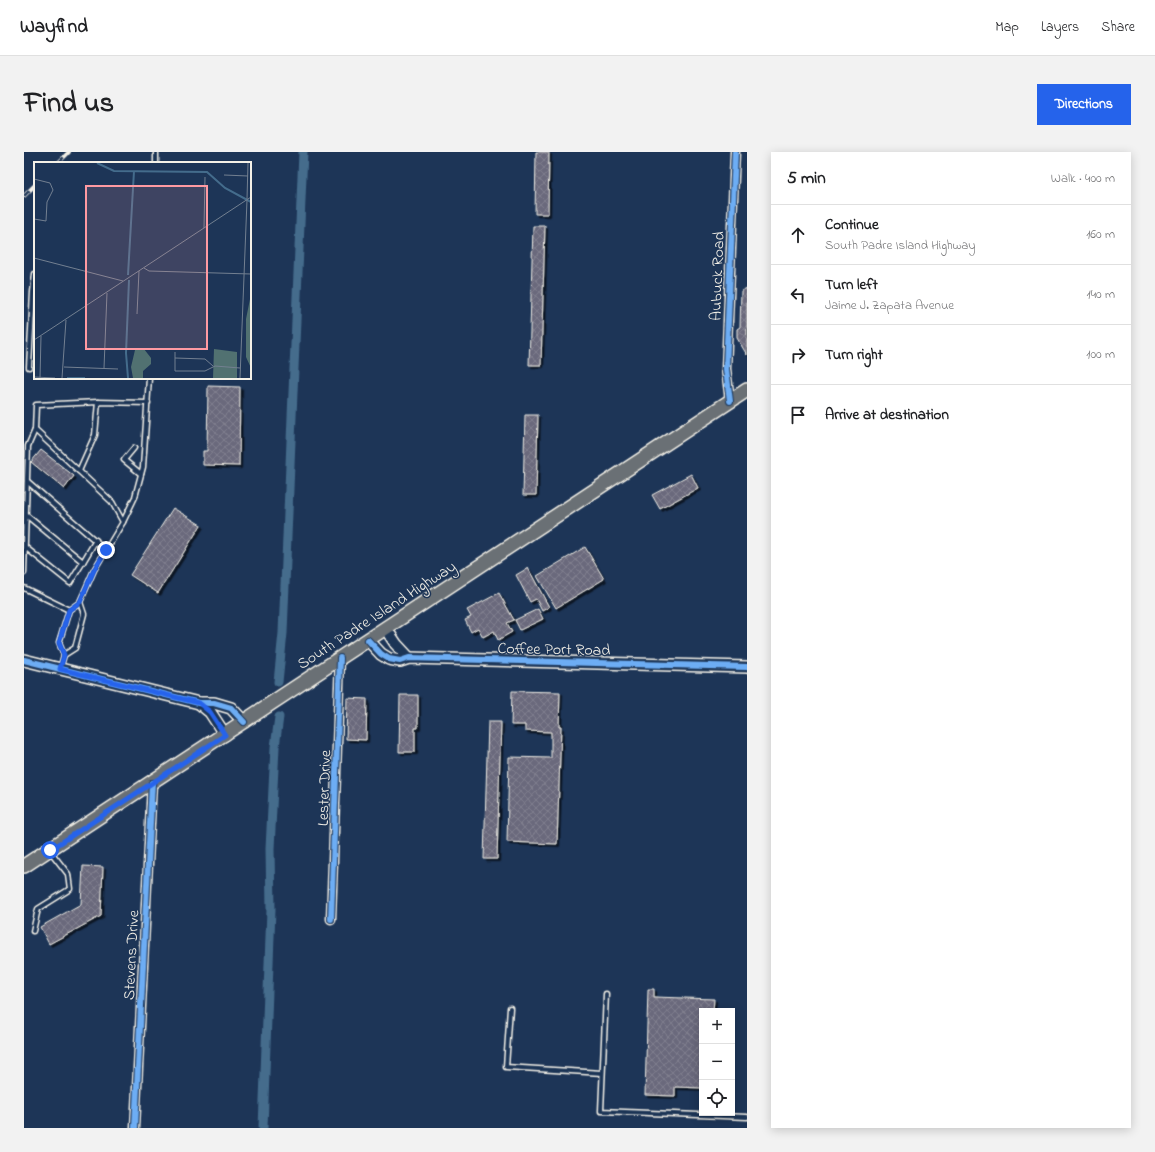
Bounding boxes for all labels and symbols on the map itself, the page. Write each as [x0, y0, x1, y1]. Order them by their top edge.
inset map [34, 162, 251, 379]
street label: Aubuck Road [704, 231, 732, 321]
route end [97, 541, 115, 559]
street label: South Padre Island Highway [293, 555, 461, 676]
street label: Coffee Port Road [497, 637, 611, 663]
street label: Lester Drive [312, 749, 338, 827]
route start [41, 841, 59, 859]
street label: Stevens Drive [118, 909, 146, 1001]

